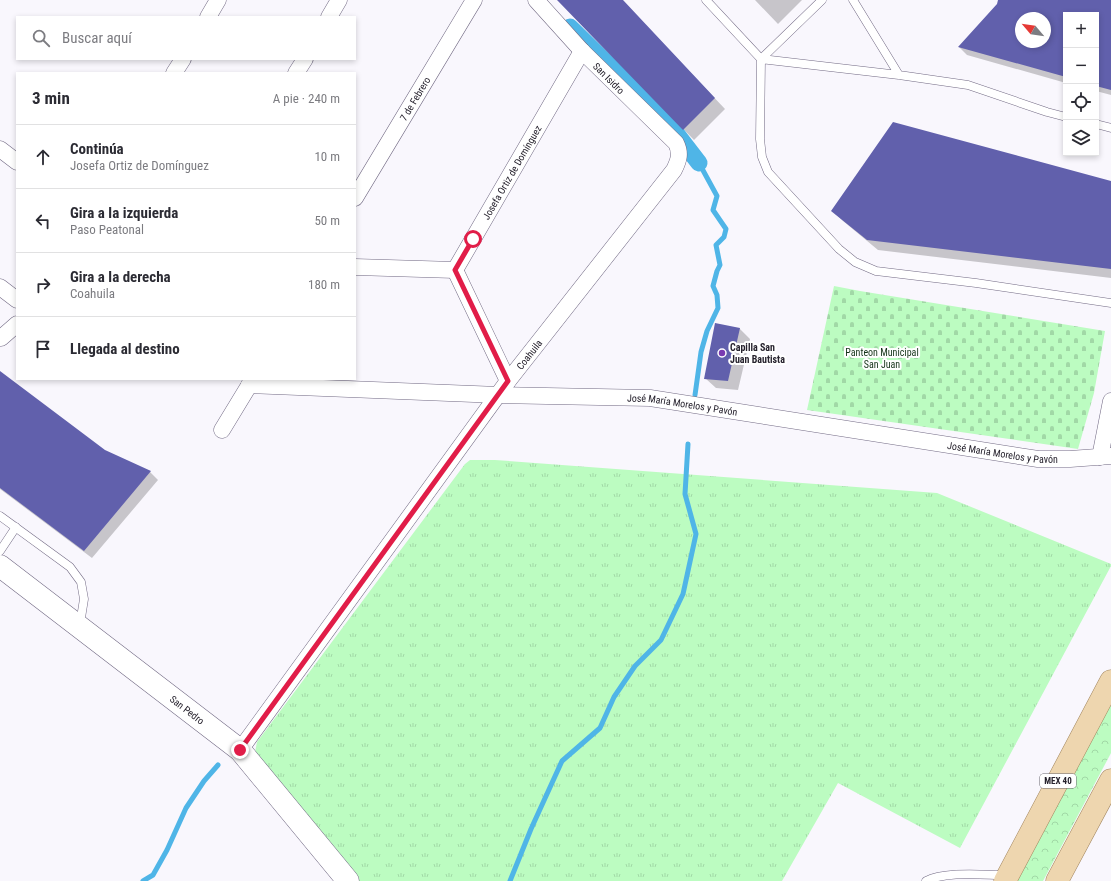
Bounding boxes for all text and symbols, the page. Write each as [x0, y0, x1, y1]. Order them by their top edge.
north arrow [1015, 12, 1051, 48]
map controls [1063, 12, 1099, 156]
button: + [1063, 12, 1099, 48]
search box [16, 16, 356, 60]
icon: search [30, 27, 52, 49]
text: Buscar aquí [62, 29, 132, 47]
button: − [1063, 48, 1099, 84]
street label: San Isidro [591, 61, 626, 96]
street label: 7 de Febrero [398, 75, 433, 123]
button: locate [1063, 84, 1099, 120]
text: 3 min [32, 88, 70, 108]
text: A pie · 240 m [273, 91, 340, 106]
button: layers [1063, 120, 1099, 156]
street label: Josefa Ortiz de Domínguez [481, 123, 544, 222]
text: Continúa [70, 140, 124, 158]
icon: ahead [32, 146, 54, 168]
text: 10 m [314, 149, 340, 164]
text: Josefa Ortiz de Domínguez [70, 158, 209, 173]
text: Gira a la izquierda [70, 204, 178, 222]
icon: left [32, 210, 54, 232]
text: 50 m [314, 213, 340, 228]
text: Paso Peatonal [70, 222, 144, 237]
route start [464, 230, 482, 248]
text: Gira a la derecha [70, 268, 171, 286]
icon: right [32, 274, 54, 296]
text: 180 m [308, 277, 340, 292]
text: Coahuila [70, 286, 115, 301]
street label: Coahuila [514, 337, 545, 372]
icon: arrive [32, 338, 54, 360]
text: Llegada al destino [70, 340, 180, 358]
place label: Capilla San Juan Bautista [730, 342, 785, 365]
park label: Panteon Municipal San Juan [845, 347, 919, 370]
marker: Capilla San Juan Bautista [717, 348, 727, 358]
street label: José María Morelos y Pavón [627, 393, 738, 418]
street label: José María Morelos y Pavón [946, 440, 1058, 465]
street label: San Pedro [168, 693, 206, 727]
route end [231, 741, 249, 759]
road number: MEX 40 [1040, 774, 1076, 788]

